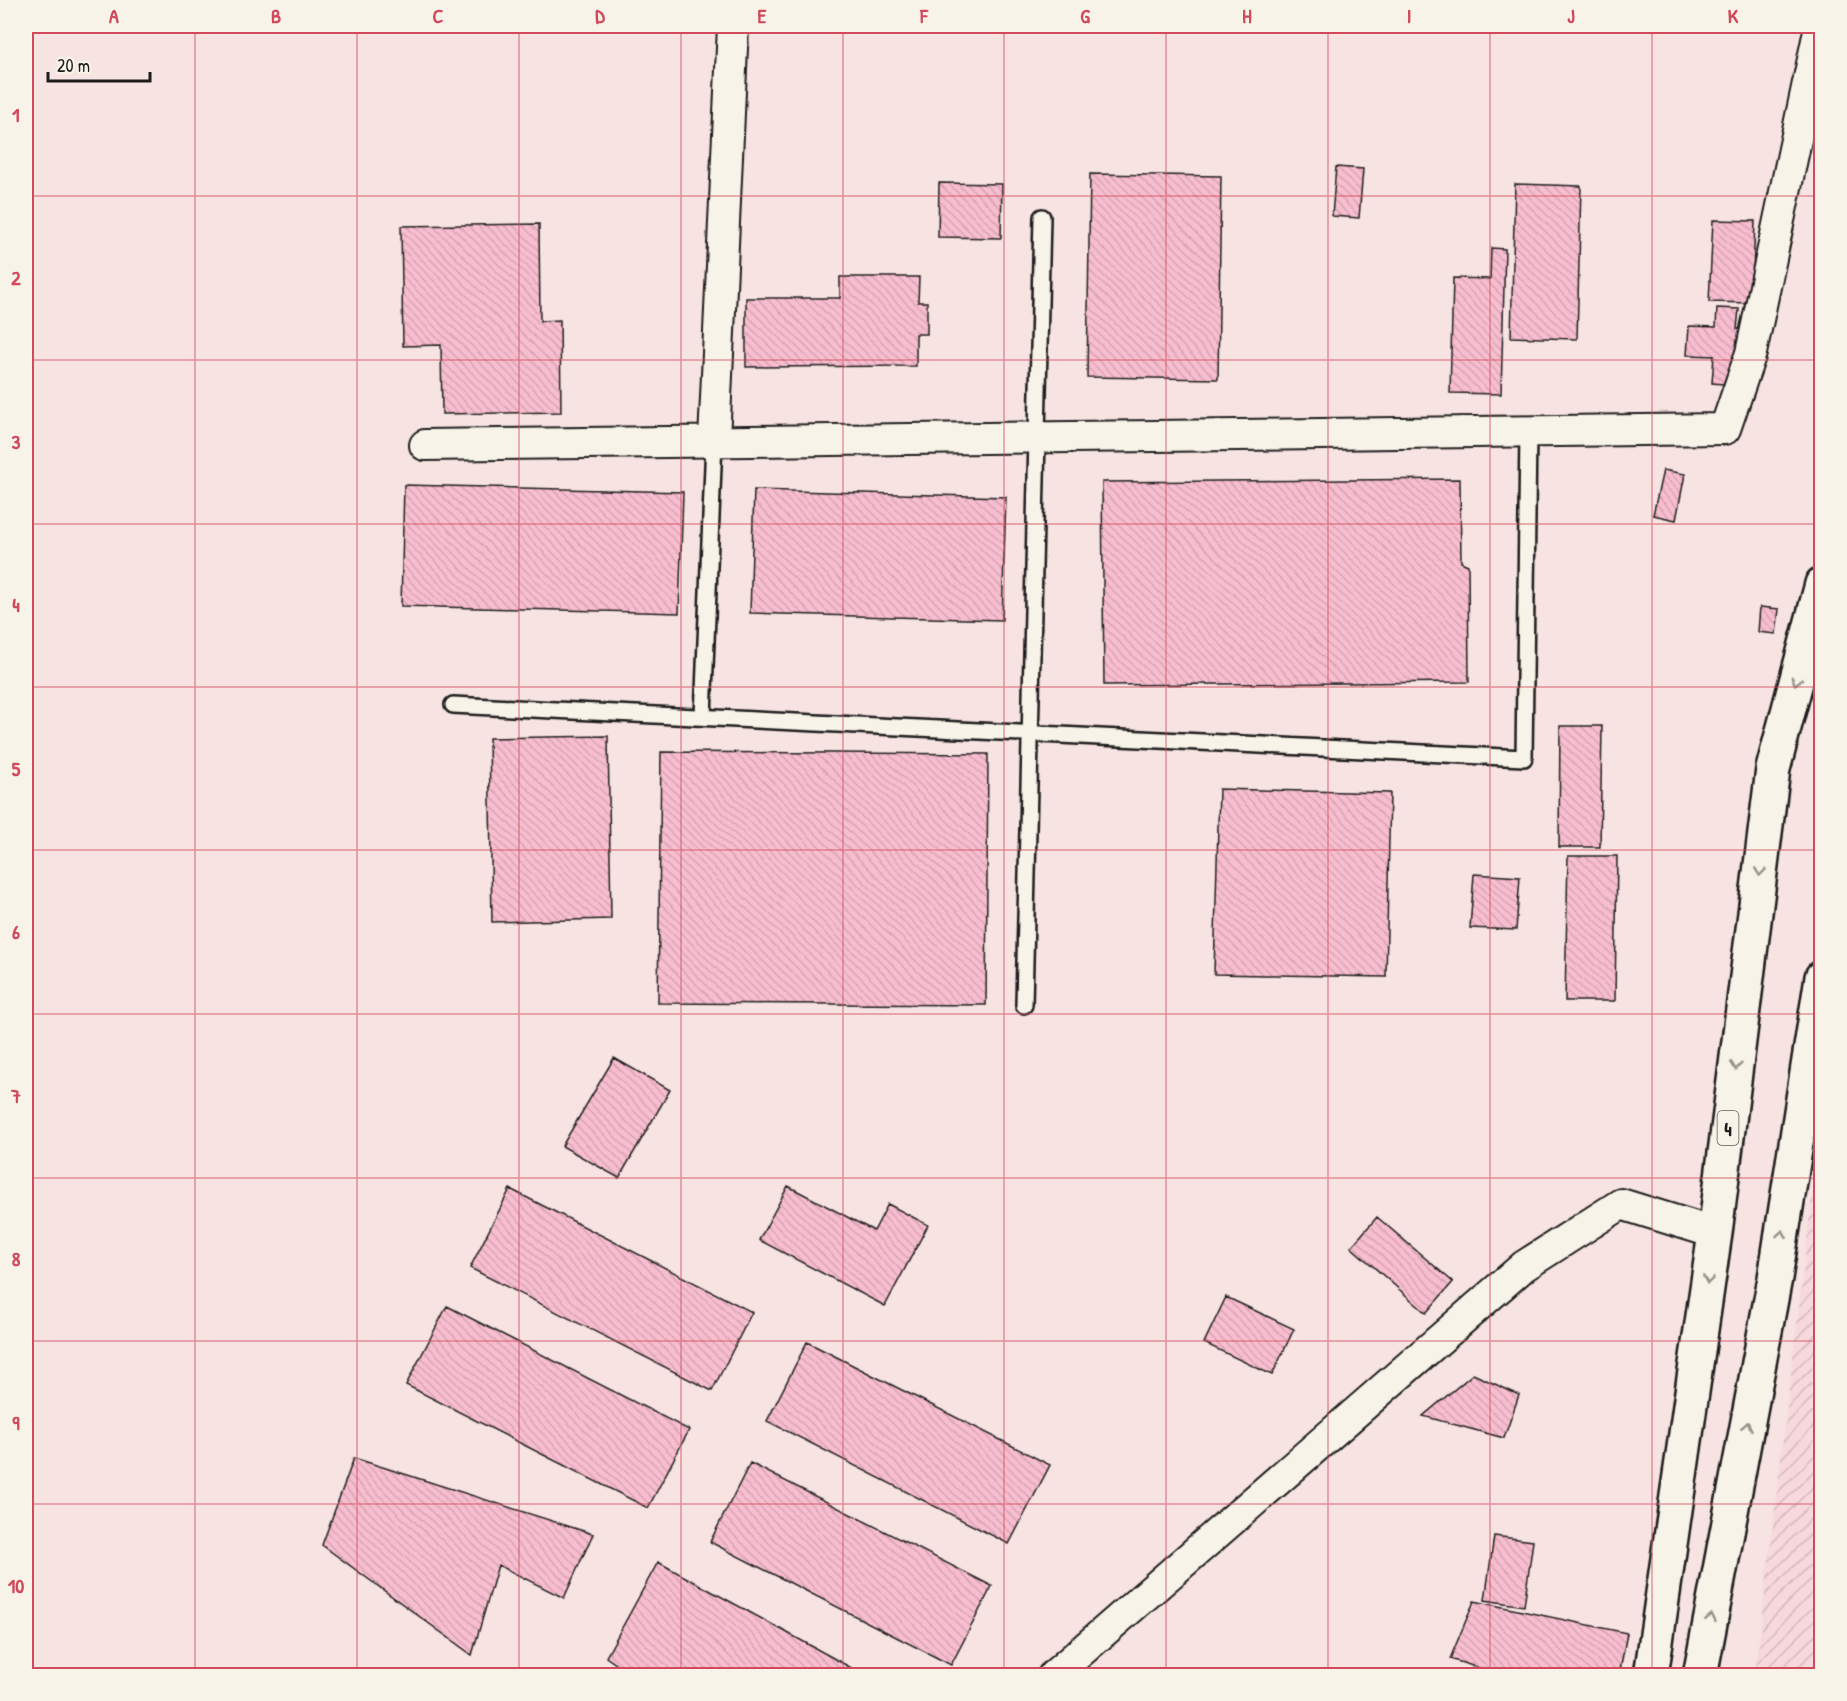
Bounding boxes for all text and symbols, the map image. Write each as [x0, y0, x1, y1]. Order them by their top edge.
text: A [109, 2, 119, 29]
text: B [271, 2, 281, 29]
text: C [433, 2, 444, 29]
text: D [595, 2, 605, 29]
text: E [758, 2, 767, 29]
text: F [919, 2, 929, 29]
text: G [1080, 2, 1090, 29]
text: H [1242, 2, 1252, 29]
text: I [1407, 2, 1411, 29]
text: J [1567, 2, 1575, 29]
text: K [1728, 2, 1739, 29]
scale bar [48, 45, 150, 83]
text: 20 m [57, 53, 90, 78]
text: 1 [12, 101, 20, 128]
text: 2 [11, 264, 21, 291]
text: 3 [12, 428, 21, 455]
text: 4 [12, 591, 20, 618]
one-way arrow [1791, 675, 1803, 686]
text: 5 [12, 755, 21, 782]
one-way arrow [1754, 867, 1767, 877]
text: 6 [12, 918, 20, 945]
one-way arrow [1730, 1061, 1742, 1070]
text: 7 [10, 1082, 21, 1109]
road number: 4 [1718, 1111, 1738, 1145]
one-way arrow [1775, 1230, 1787, 1239]
text: 8 [12, 1245, 21, 1272]
one-way arrow [1702, 1275, 1714, 1284]
text: 9 [12, 1409, 20, 1436]
one-way arrow [1740, 1422, 1753, 1432]
text: 10 [8, 1572, 24, 1599]
one-way arrow [1704, 1613, 1717, 1623]

